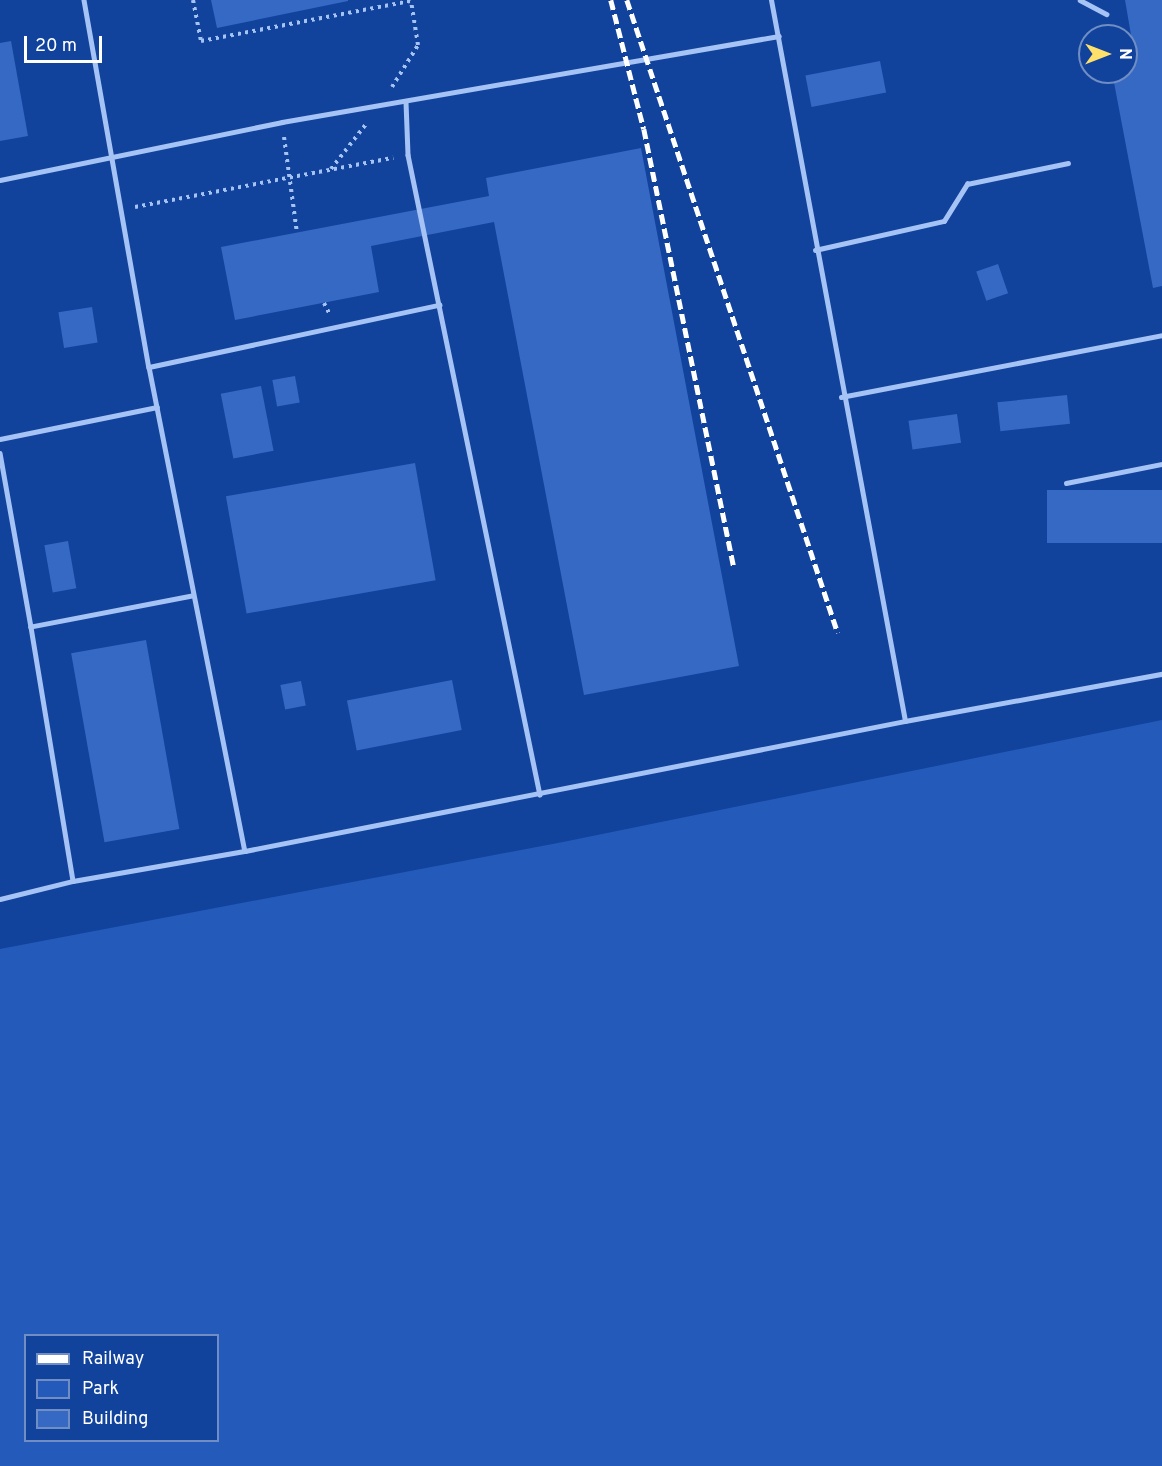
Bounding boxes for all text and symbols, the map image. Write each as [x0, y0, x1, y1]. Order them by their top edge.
scale bar [27, 24, 105, 62]
north arrow [1078, 24, 1138, 84]
text: 20 m [35, 35, 77, 58]
text: N [1114, 48, 1134, 60]
legend [24, 1334, 219, 1442]
text: Railway [82, 1348, 144, 1371]
text: Park [82, 1378, 119, 1401]
text: Building [82, 1408, 148, 1431]

